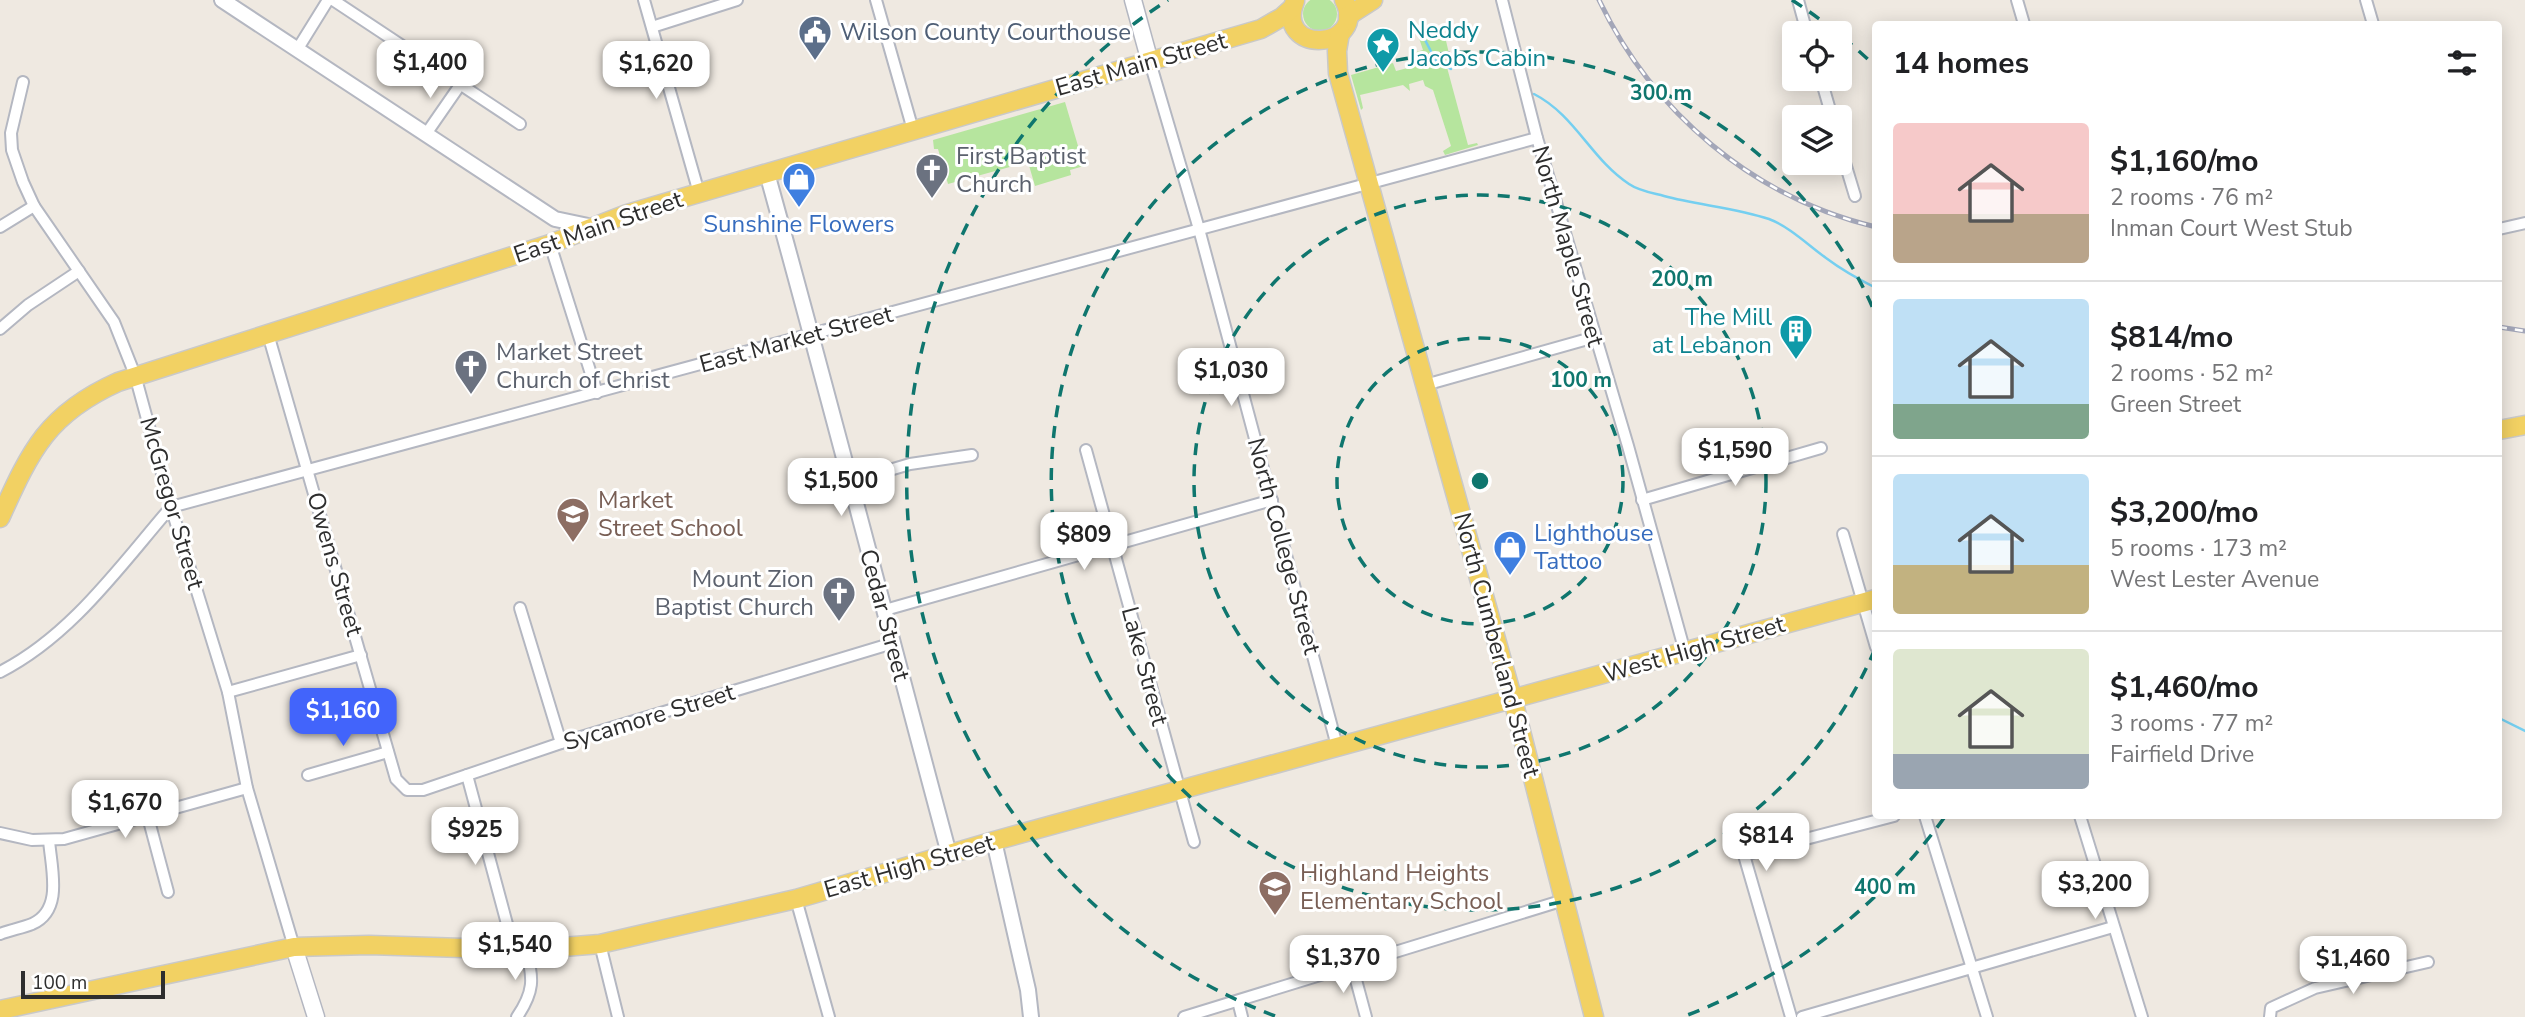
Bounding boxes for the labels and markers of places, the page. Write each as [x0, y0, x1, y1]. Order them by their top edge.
public building icon: Wilson County Courthouse [796, 13, 834, 62]
place label: Neddy Jacobs Cabin [1407, 14, 1546, 74]
place label: Wilson County Courthouse [840, 16, 1131, 48]
place icon: Neddy Jacobs Cabin [1364, 25, 1402, 74]
pin: $1,400 [373, 41, 487, 100]
pin: $1,620 [599, 42, 713, 101]
place label: First Baptist Church [956, 140, 1086, 200]
church icon: First Baptist Church [913, 151, 951, 200]
shop icon: Sunshine Flowers [780, 160, 818, 209]
place label: Sunshine Flowers [703, 208, 895, 240]
place label: The Mill at Lebanon [1652, 301, 1772, 361]
building icon: The Mill at Lebanon [1777, 312, 1815, 361]
place label: Market Street Church of Christ [496, 336, 670, 396]
church icon: Market Street Church of Christ [452, 347, 490, 396]
pin: $1,030 [1174, 348, 1288, 408]
pin: $1,590 [1678, 428, 1792, 488]
pin: $1,500 [784, 458, 898, 518]
centre of rings [1468, 469, 1492, 493]
place label: Market Street School [598, 484, 743, 544]
school or university icon: Market Street School [554, 495, 592, 544]
pin: $809 [1043, 512, 1125, 572]
place label: Lighthouse Tattoo [1534, 517, 1653, 577]
shop icon: Lighthouse Tattoo [1491, 528, 1529, 577]
place label: Mount Zion Baptist Church [655, 563, 814, 623]
church icon: Mount Zion Baptist Church [820, 574, 858, 623]
pin: $1,160 [286, 688, 400, 748]
pin: $1,670 [68, 780, 182, 840]
pin: $925 [434, 808, 516, 867]
pin: $814 [1725, 814, 1807, 873]
place label: Highland Heights Elementary School [1300, 857, 1503, 917]
pin: $3,200 [2038, 862, 2152, 921]
school or university icon: Highland Heights Elementary School [1256, 868, 1294, 917]
pin: $1,540 [458, 922, 572, 982]
pin: $1,370 [1286, 936, 1400, 995]
pin: $1,460 [2296, 936, 2410, 996]

